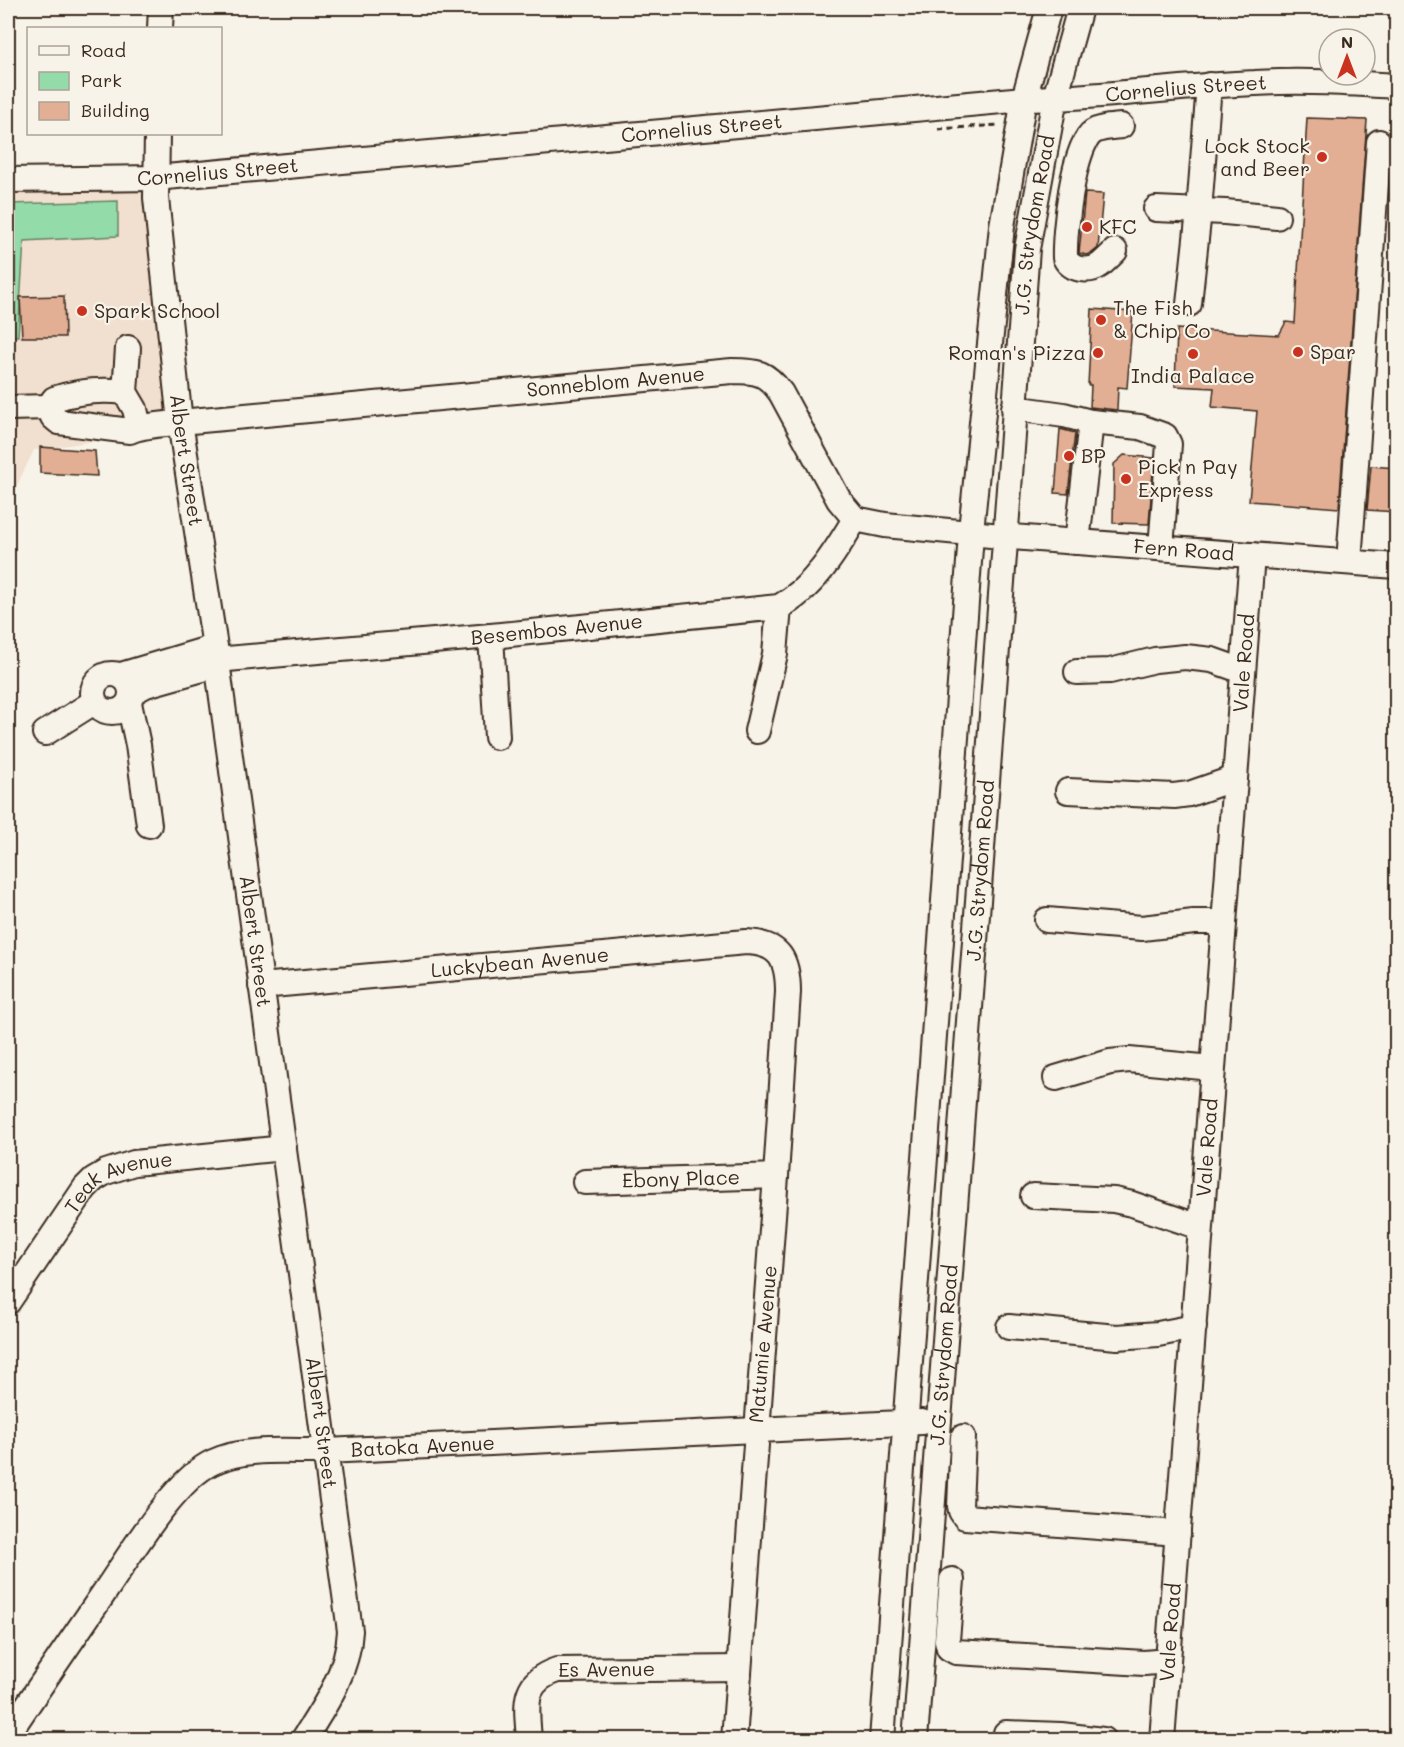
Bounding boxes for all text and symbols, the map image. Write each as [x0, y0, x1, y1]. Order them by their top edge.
legend [27, 27, 222, 135]
north arrow [1317, 27, 1377, 87]
text: N [1341, 31, 1353, 52]
text: Road [81, 38, 126, 62]
text: Park [81, 68, 122, 92]
street label: Cornelius Street [1104, 68, 1267, 107]
text: Building [81, 98, 149, 122]
street label: Cornelius Street [620, 107, 783, 148]
place label: Lock Stock and Beer [1205, 132, 1310, 181]
street label: J.G. Strydom Road [1008, 133, 1060, 316]
marker: Lock Stock and Beer [1315, 150, 1329, 164]
street label: Cornelius Street [137, 151, 299, 190]
place label: KFC [1099, 213, 1137, 239]
marker: KFC [1080, 220, 1094, 234]
place label: The Fish & Chip Co [1113, 294, 1211, 343]
place label: Spark School [94, 297, 220, 323]
marker: Spark School [75, 304, 89, 318]
marker: The Fish & Chip Co [1094, 313, 1108, 327]
place label: Spar [1310, 338, 1356, 364]
place label: Roman's Pizza [948, 339, 1086, 365]
marker: Spar [1291, 345, 1305, 359]
marker: Roman's Pizza [1091, 346, 1105, 360]
marker: India Palace [1186, 347, 1200, 361]
street label: Sonneblom Avenue [525, 360, 706, 402]
place label: India Palace [1131, 362, 1255, 388]
street label: Albert Street [165, 393, 210, 528]
place label: BP [1081, 442, 1106, 468]
marker: BP [1062, 449, 1076, 463]
place label: Pick n Pay Express [1138, 453, 1238, 502]
marker: Pick n Pay Express [1119, 472, 1133, 486]
street label: Fern Road [1133, 532, 1235, 566]
street label: Besembos Avenue [469, 607, 644, 650]
street label: Vale Road [1226, 613, 1260, 713]
street label: J.G. Strydom Road [960, 779, 999, 962]
street label: Albert Street [234, 873, 278, 1009]
street label: Luckybean Avenue [430, 940, 610, 983]
street label: Vale Road [1189, 1097, 1223, 1198]
street label: Teak Avenue [58, 1145, 174, 1218]
street label: Ebony Place [622, 1163, 740, 1193]
street label: Matumie Avenue [742, 1264, 782, 1424]
street label: J.G. Strydom Road [923, 1264, 963, 1446]
street label: Albert Street [300, 1355, 344, 1490]
street label: Batoka Avenue [350, 1429, 496, 1462]
street label: Vale Road [1152, 1582, 1186, 1683]
street label: Es Avenue [558, 1655, 655, 1682]

